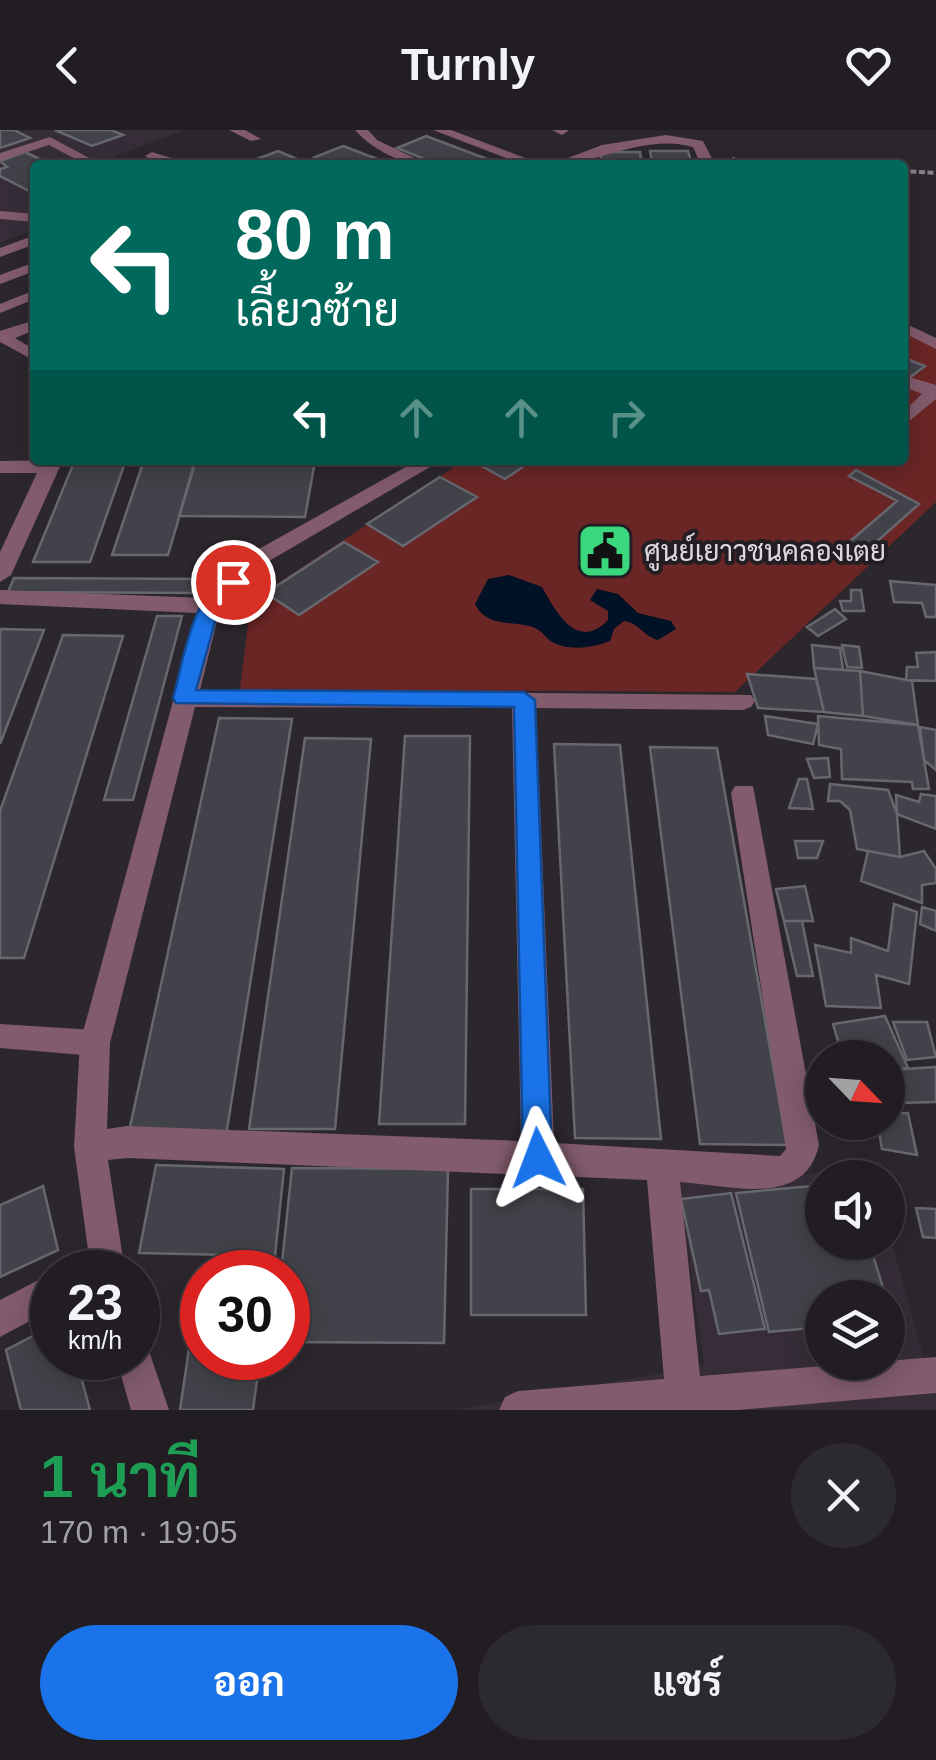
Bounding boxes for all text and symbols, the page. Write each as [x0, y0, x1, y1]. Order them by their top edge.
icon: back [40, 38, 95, 93]
icon: heart [841, 38, 896, 93]
text: Turnly [401, 39, 535, 90]
text: 80 m [235, 196, 395, 274]
icon: left [70, 200, 200, 330]
text: เลี้ยวซ้าย [235, 285, 399, 336]
icon: left [284, 390, 339, 445]
icon: ahead [389, 390, 444, 445]
icon: ahead [494, 390, 549, 445]
icon: right [599, 390, 654, 445]
public building icon: ศูนย์เยาวชนคลองเตย [575, 521, 635, 581]
place label: ศูนย์เยาวชนคลองเตย [644, 532, 886, 571]
pin [191, 540, 276, 625]
icon: arrive [206, 555, 261, 610]
north arrow [805, 1040, 905, 1140]
map controls [805, 1040, 905, 1380]
position arrow [486, 1106, 590, 1210]
button: sound [805, 1160, 905, 1260]
speed limit sign: 30 [180, 1250, 310, 1380]
text: 23 [67, 1275, 123, 1331]
button: layers [805, 1280, 905, 1380]
text: km/h [68, 1326, 122, 1354]
text: 1 นาที [40, 1443, 200, 1510]
button: close [791, 1443, 896, 1548]
text: 170 m · 19:05 [40, 1514, 237, 1550]
button: ออก [40, 1625, 458, 1740]
button: แชร์ [478, 1625, 896, 1740]

